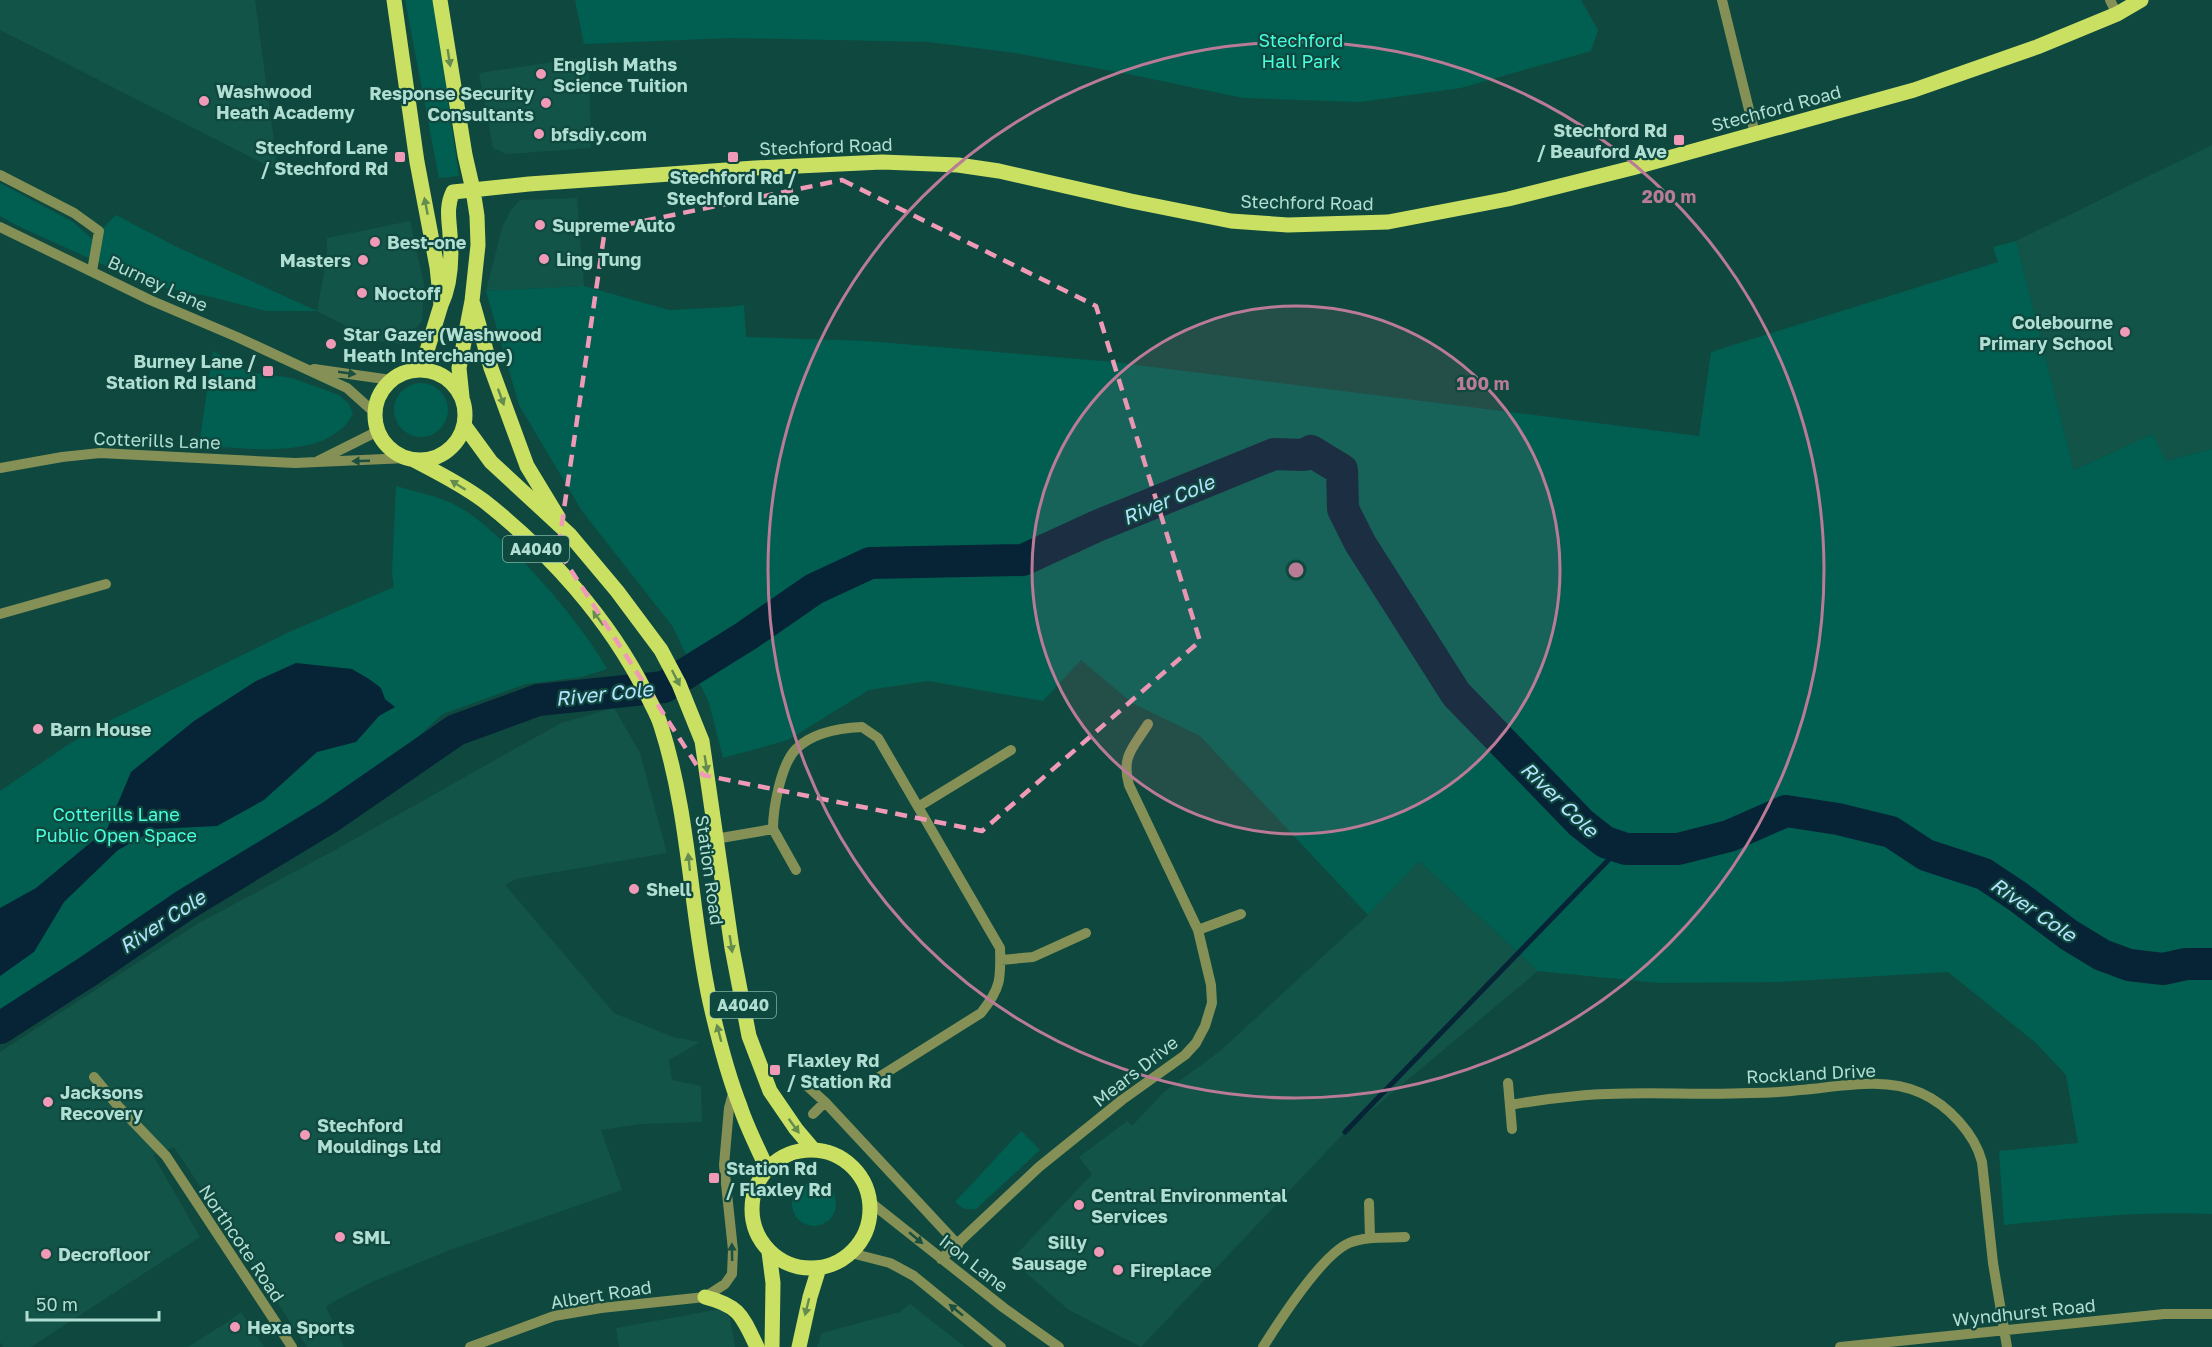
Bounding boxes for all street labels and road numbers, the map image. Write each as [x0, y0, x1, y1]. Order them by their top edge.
street label: Stechford Road [1709, 80, 1843, 136]
street label: Stechford Road [759, 133, 893, 159]
street label: Stechford Road [1240, 190, 1374, 214]
street label: Burney Lane [104, 250, 212, 316]
street label: Cotterills Lane [93, 427, 221, 453]
road number: A4040 [503, 536, 569, 562]
street label: Station Road [691, 814, 729, 926]
road number: A4040 [710, 992, 776, 1018]
street label: Mears Drive [1088, 1031, 1182, 1111]
street label: Rockland Drive [1746, 1059, 1876, 1087]
street label: Northcote Road [195, 1180, 289, 1306]
street label: Iron Lane [935, 1229, 1013, 1297]
street label: Albert Road [549, 1275, 653, 1313]
street label: Wyndhurst Road [1951, 1294, 2097, 1330]

